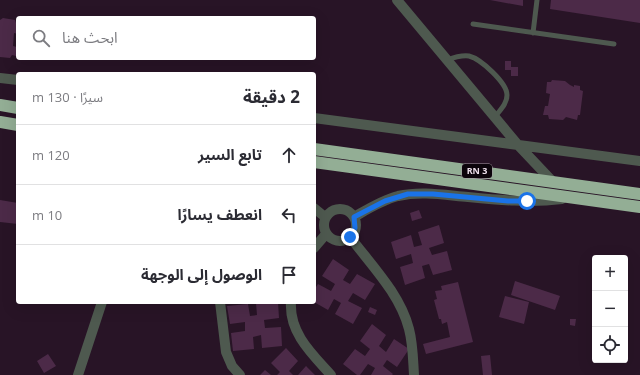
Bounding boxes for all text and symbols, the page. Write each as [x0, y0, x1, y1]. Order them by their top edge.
search box [16, 16, 316, 60]
icon: search [30, 27, 52, 49]
text: ابحث هنا [62, 27, 118, 47]
text: 2 دقيقة [243, 85, 300, 108]
text: سيرًا · 130 m [32, 88, 103, 106]
text: تابع السير [198, 144, 262, 164]
icon: ahead [278, 144, 300, 166]
text: 120 m [32, 146, 70, 164]
road number: RN 3 [462, 164, 492, 178]
route start [518, 192, 536, 210]
text: انعطف يسارًا [178, 204, 262, 224]
icon: left [278, 204, 300, 226]
text: 10 m [32, 206, 62, 224]
route end [341, 228, 359, 246]
map controls [592, 255, 628, 363]
button: + [592, 255, 628, 291]
text: الوصول إلى الوجهة [141, 264, 262, 284]
icon: arrive [278, 264, 300, 286]
button: − [592, 291, 628, 327]
button: locate [592, 327, 628, 363]

